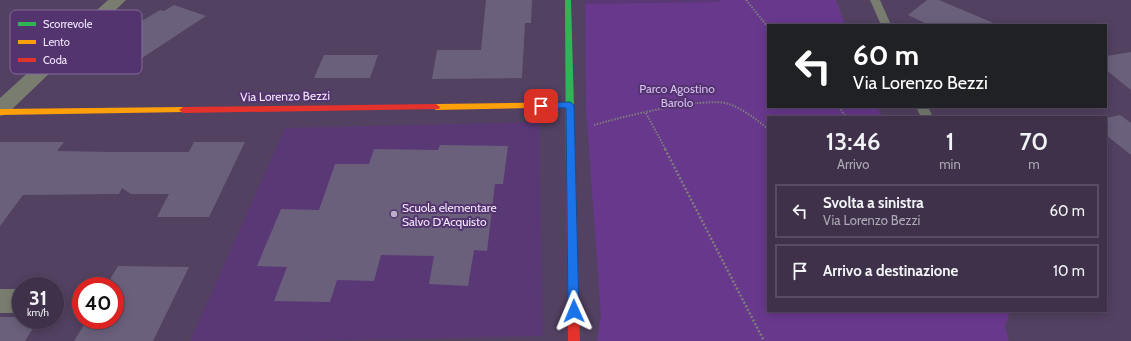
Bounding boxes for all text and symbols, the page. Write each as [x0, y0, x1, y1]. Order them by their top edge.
legend [10, 10, 142, 74]
text: Scorrevole [43, 17, 93, 31]
text: Lento [43, 35, 70, 49]
text: 60 m [853, 38, 919, 72]
icon: left [787, 40, 839, 92]
text: Coda [43, 53, 68, 67]
text: Via Lorenzo Bezzi [853, 72, 988, 94]
park label: Parco Agostino Barolo [639, 81, 715, 110]
street label: Via Lorenzo Bezzi [240, 88, 330, 104]
pin [524, 89, 558, 123]
icon: arrive [530, 95, 552, 117]
text: 13:46 [826, 127, 880, 156]
text: 1 [946, 127, 954, 156]
text: 70 [1019, 127, 1048, 156]
text: Arrivo [837, 156, 869, 172]
text: min [939, 156, 961, 172]
text: m [1028, 156, 1040, 172]
text: Svolta a sinistra [823, 194, 924, 212]
place label: Scuola elementare Salvo D'Acquisto [402, 200, 497, 229]
icon: left [789, 200, 811, 222]
text: 60 m [1049, 202, 1085, 220]
marker: Scuola elementare Salvo D'Acquisto [389, 209, 399, 219]
text: Via Lorenzo Bezzi [823, 212, 920, 228]
icon: arrive [789, 260, 811, 282]
text: Arrivo a destinazione [823, 262, 958, 280]
text: 10 m [1053, 262, 1085, 280]
speed limit sign: 40 [72, 277, 124, 329]
text: 31 [29, 286, 47, 310]
position arrow [553, 290, 595, 332]
text: km/h [27, 306, 49, 319]

